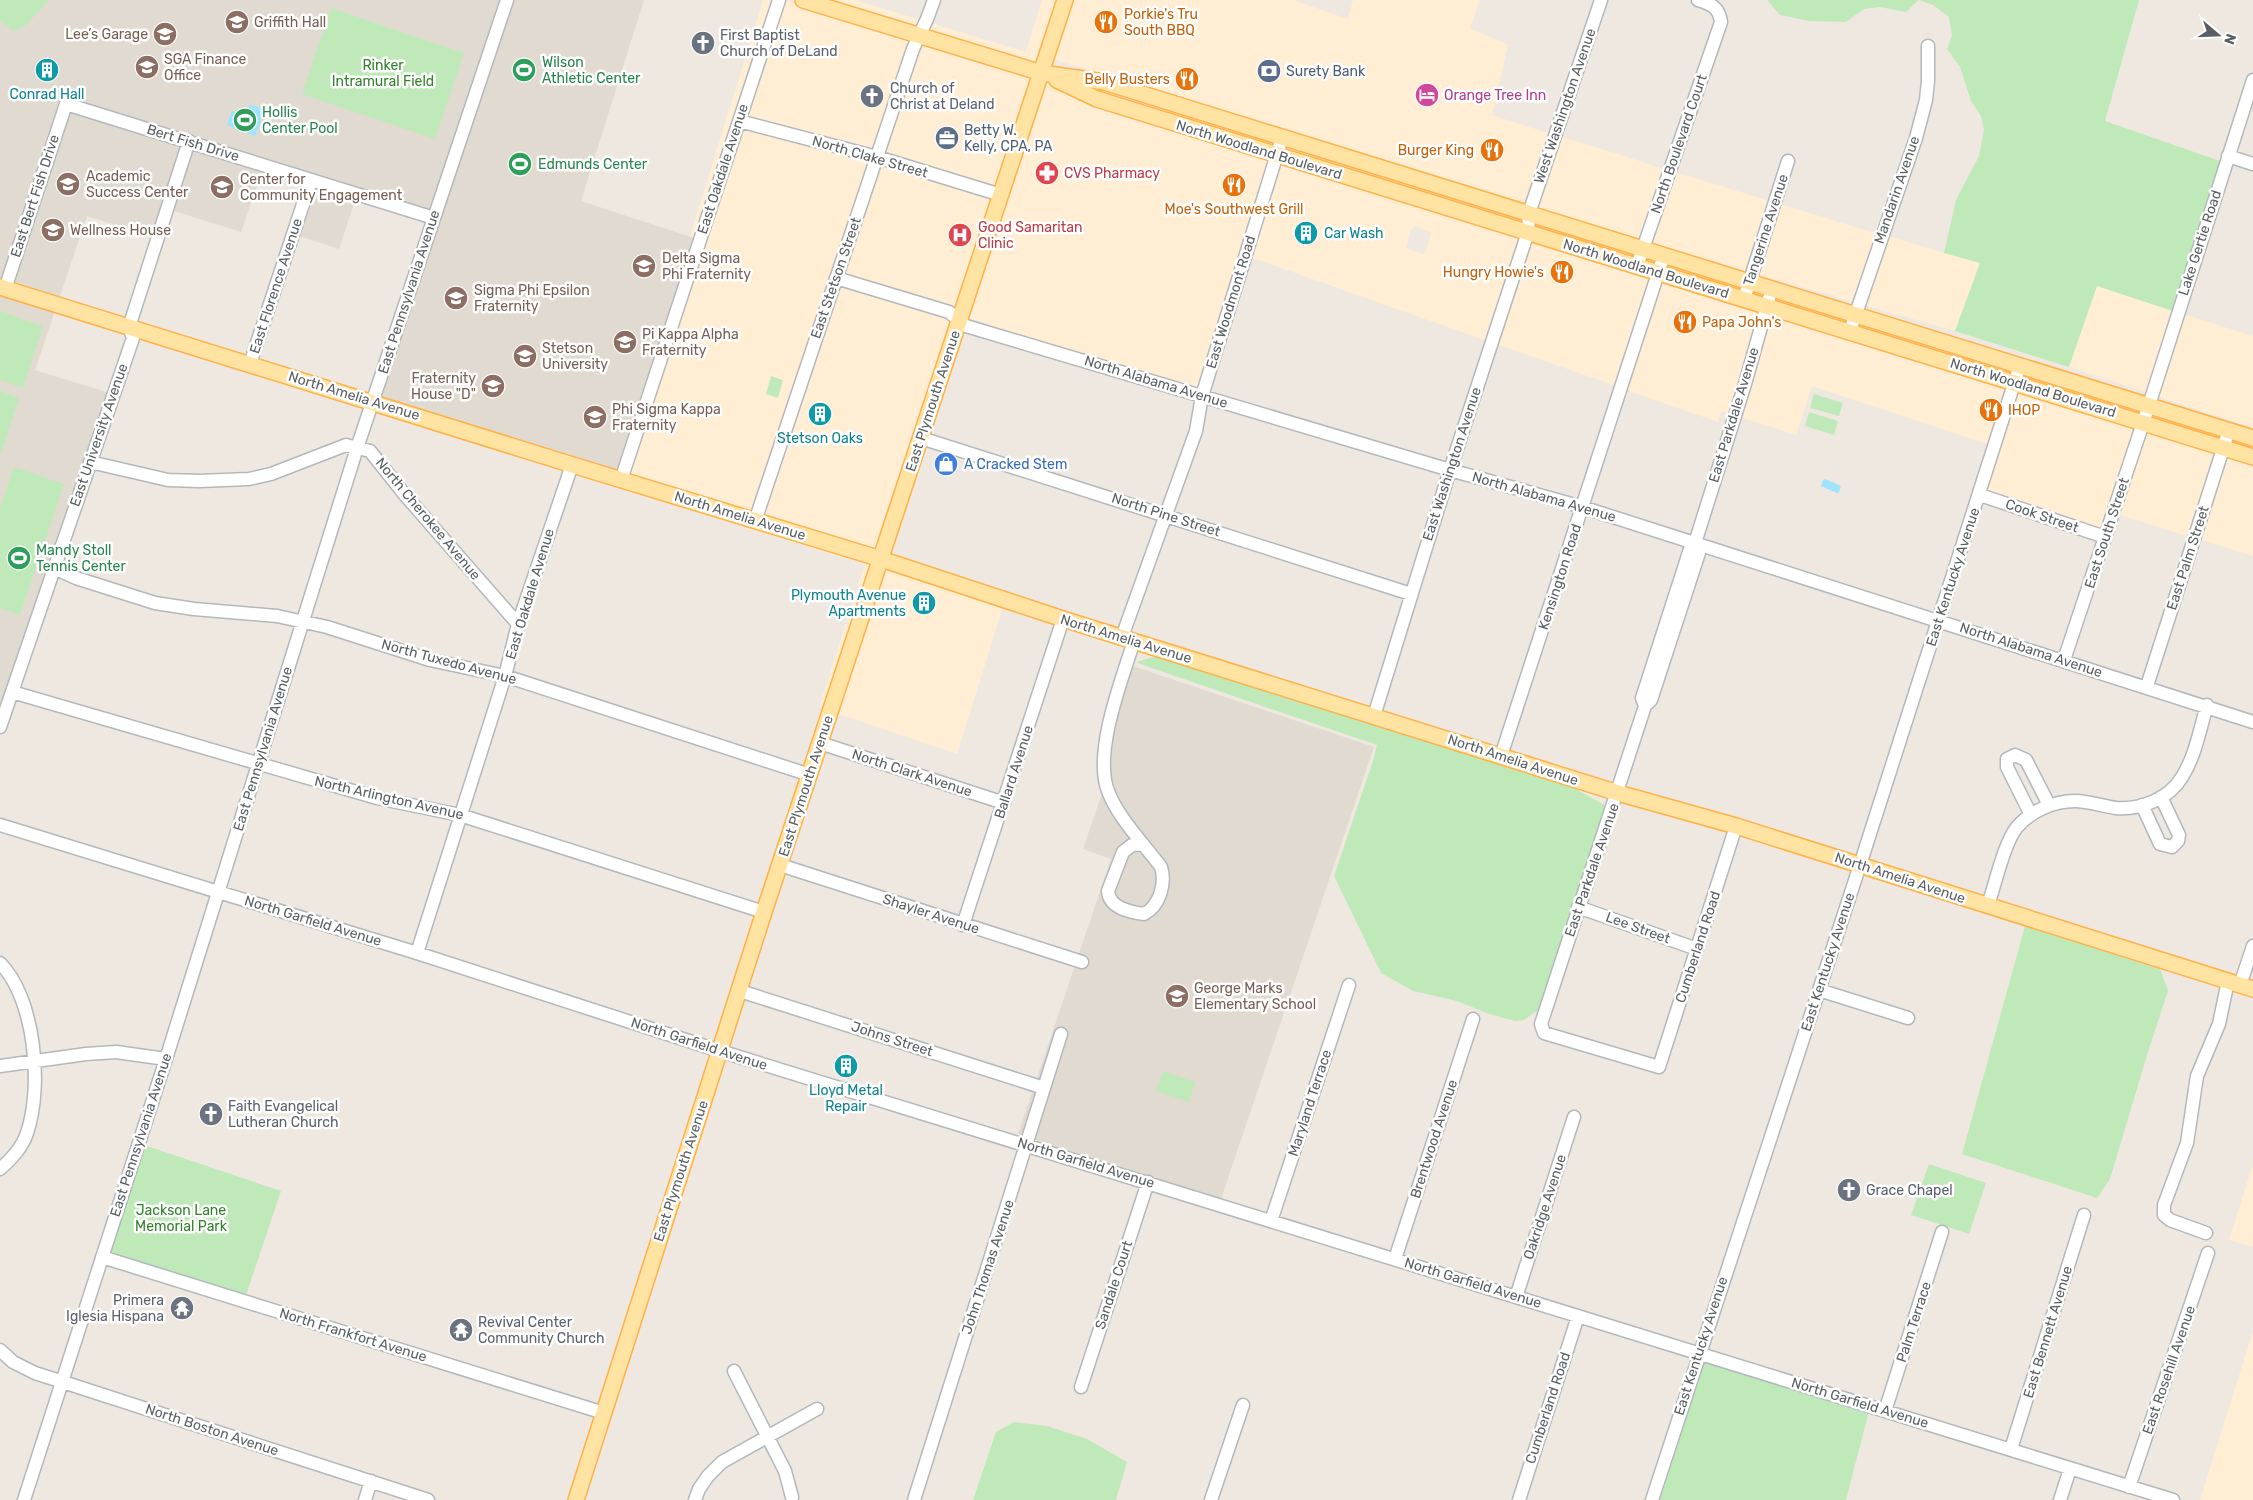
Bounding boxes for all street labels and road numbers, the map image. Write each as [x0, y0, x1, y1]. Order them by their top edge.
street label: West Washington Avenue [1530, 26, 1600, 186]
street label: North Boulevard Court [1647, 72, 1711, 216]
street label: East Oakdale Avenue [694, 102, 752, 236]
street label: North Woodland Boulevard [1174, 117, 1344, 183]
street label: Bert Fish Drive [145, 121, 241, 165]
street label: East Bert Fish Drive [7, 132, 63, 260]
street label: North Clake Street [810, 132, 930, 182]
street label: Mandarin Avenue [1871, 134, 1923, 246]
street label: Tangerine Avenue [1740, 172, 1792, 288]
street label: Lake Gertie Road [2175, 188, 2225, 298]
street label: East Pennsylvania Avenue [375, 208, 444, 376]
street label: East Stetson Street [807, 215, 865, 341]
street label: East Florence Avenue [246, 216, 306, 356]
street label: East Woodmont Road [1203, 233, 1259, 371]
street label: North Woodland Boulevard [1561, 236, 1731, 302]
street label: East Plymouth Avenue [902, 328, 964, 474]
street label: East Parkdale Avenue [1705, 345, 1763, 485]
street label: North Alabama Avenue [1082, 352, 1230, 412]
street label: North Woodland Boulevard [1948, 355, 2118, 421]
street label: East University Avenue [67, 361, 132, 509]
street label: North Amelia Avenue [286, 368, 422, 424]
street label: East Washington Avenue [1419, 385, 1485, 543]
street label: North Cherokee Avenue [372, 455, 484, 584]
street label: North Alabama Avenue [1470, 468, 1618, 526]
street label: East South Street [2081, 475, 2133, 590]
street label: North Amelia Avenue [672, 488, 808, 544]
street label: North Pine Street [1110, 489, 1223, 541]
street label: Cook Street [2003, 496, 2081, 537]
street label: East Palm Street [2163, 503, 2213, 612]
street label: East Kentucky Avenue [1923, 505, 1984, 648]
street label: Kensington Road [1535, 522, 1585, 632]
street label: East Oakdale Avenue [502, 526, 558, 661]
street label: North Amelia Avenue [1058, 611, 1194, 667]
street label: North Alabama Avenue [1958, 619, 2105, 681]
street label: North Tuxedo Avenue [380, 636, 519, 688]
street label: East Pennsylvania Avenue [230, 665, 296, 833]
street label: East Plymouth Avenue [775, 713, 837, 859]
street label: Ballard Avenue [991, 723, 1037, 821]
street label: North Amelia Avenue [1445, 731, 1581, 789]
street label: North Clark Avenue [850, 746, 974, 801]
street label: North Arlington Avenue [313, 773, 465, 823]
street label: East Parkdale Avenue [1561, 801, 1623, 939]
street label: North Amelia Avenue [1832, 849, 1968, 907]
street label: Cumberland Road [1672, 889, 1724, 1005]
street label: Shayler Avenue [880, 890, 982, 938]
street label: East Kentucky Avenue [1798, 890, 1859, 1033]
street label: North Garfield Avenue [242, 892, 384, 950]
street label: Lee Street [1603, 908, 1673, 948]
street label: North Garfield Avenue [629, 1014, 770, 1074]
street label: Johns Street [849, 1018, 936, 1060]
street label: Maryland Terrace [1285, 1047, 1335, 1159]
street label: East Pennsylvania Avenue [107, 1051, 176, 1219]
street label: Brentwood Avenue [1407, 1077, 1461, 1200]
street label: East Plymouth Avenue [650, 1098, 712, 1244]
street label: North Garfield Avenue [1015, 1134, 1157, 1192]
street label: Oakridge Avenue [1520, 1152, 1570, 1262]
street label: John Thomas Avenue [958, 1197, 1018, 1337]
street label: Sandale Court [1092, 1238, 1136, 1331]
street label: North Garfield Avenue [1402, 1254, 1544, 1312]
street label: East Bennett Avenue [2020, 1264, 2076, 1400]
street label: East Kentucky Avenue [1671, 1274, 1732, 1417]
street label: Palm Terrace [1893, 1279, 1935, 1365]
street label: East Rosehill Avenue [2139, 1303, 2199, 1437]
street label: North Frankfort Avenue [277, 1304, 429, 1366]
street label: Cumberland Road [1522, 1350, 1574, 1466]
street label: North Garfield Avenue [1789, 1374, 1931, 1432]
street label: North Boston Avenue [143, 1400, 281, 1460]

